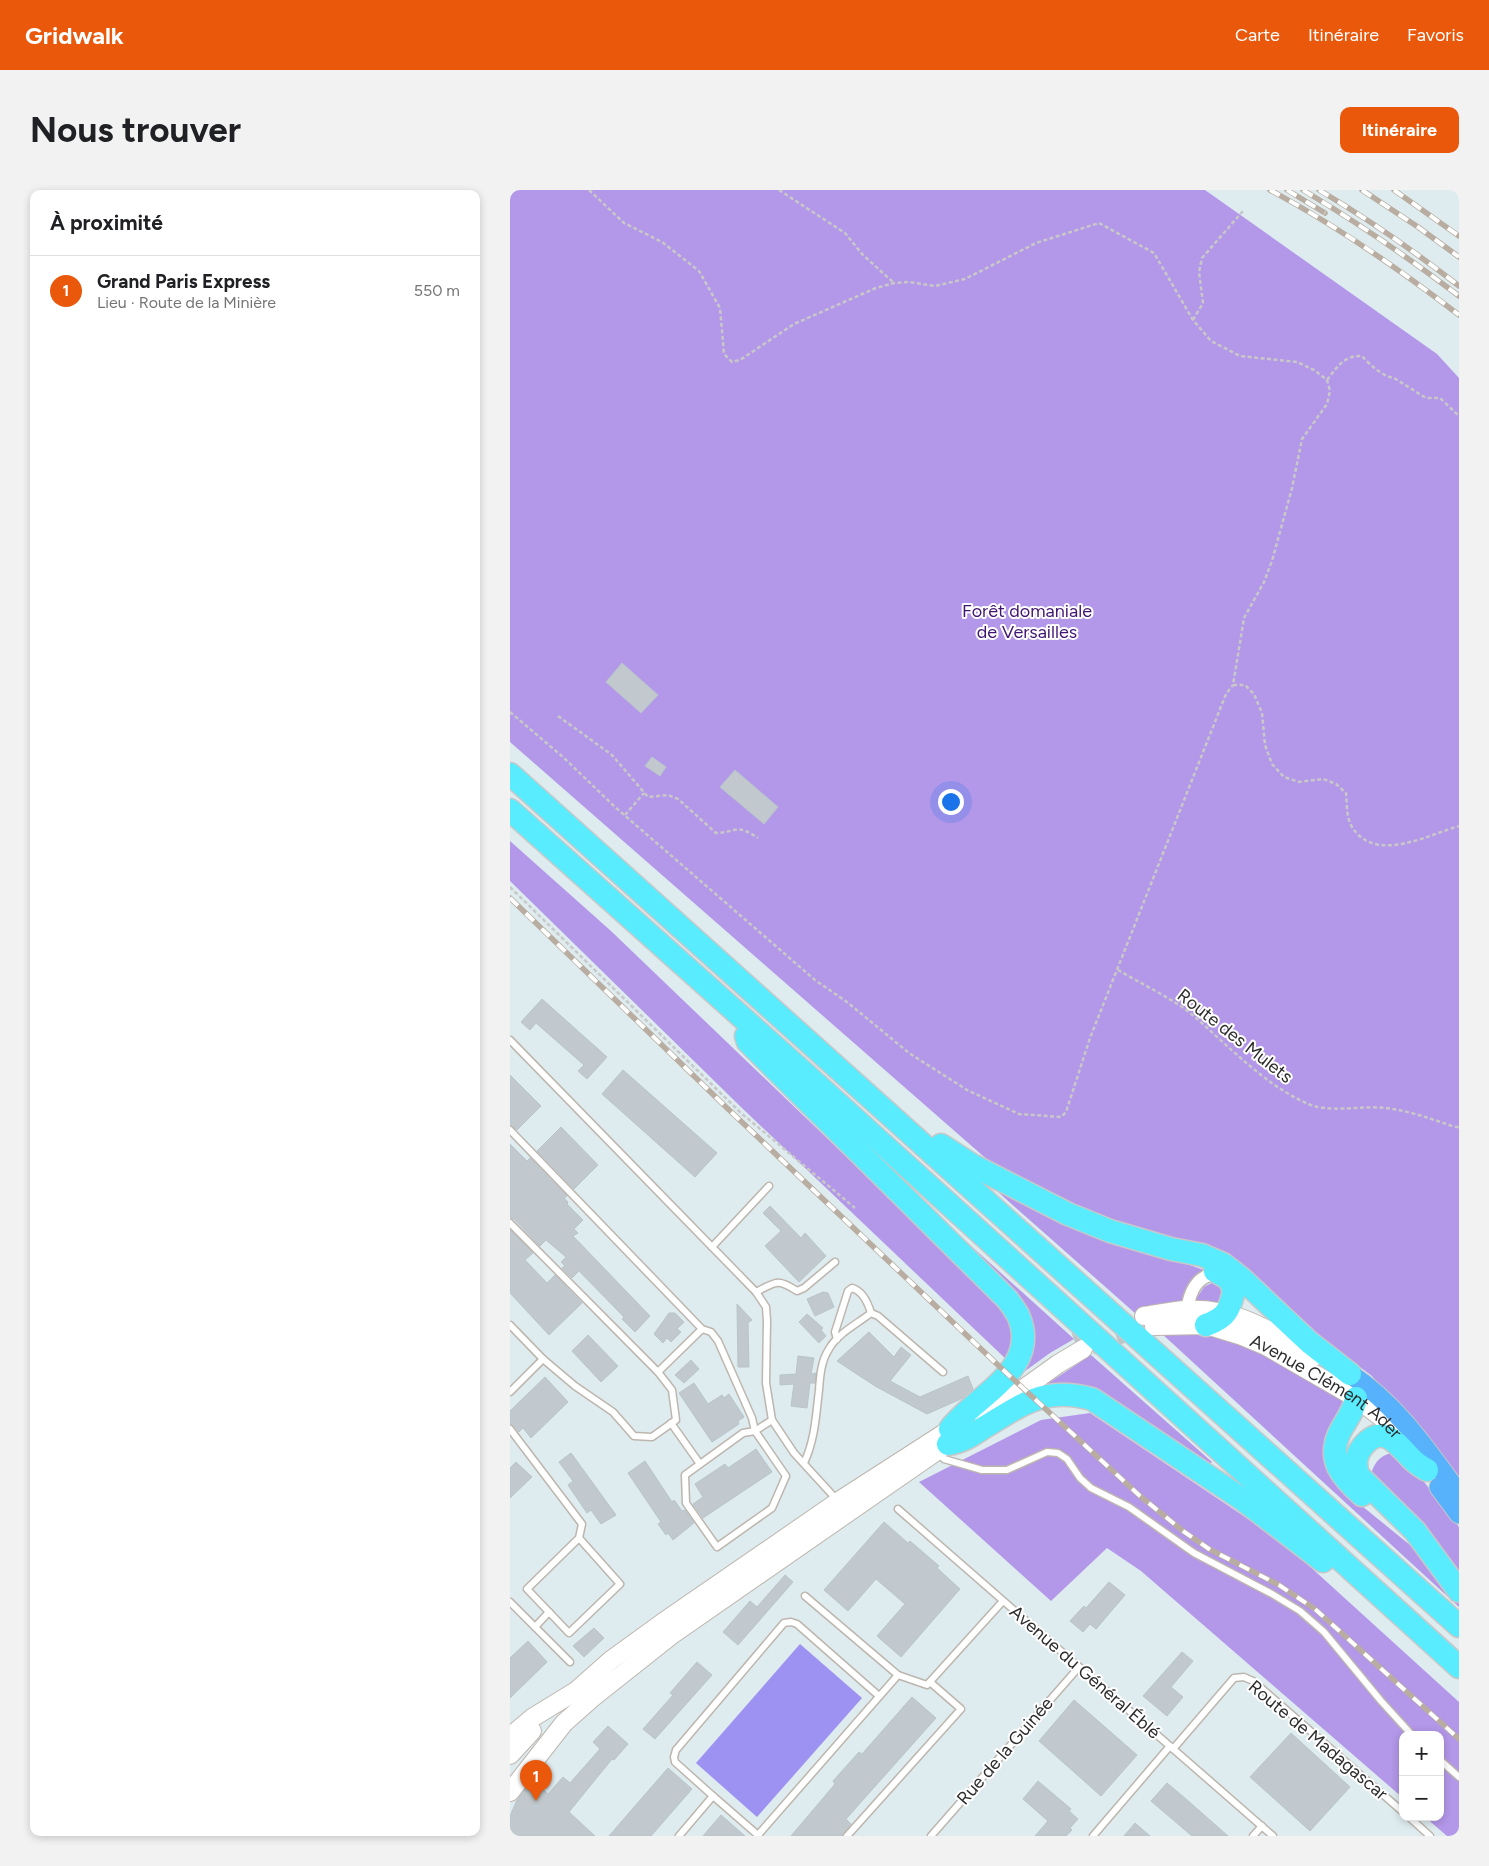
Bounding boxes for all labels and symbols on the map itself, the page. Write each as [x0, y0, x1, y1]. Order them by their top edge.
park label: Forêt domaniale de Versailles [962, 600, 1092, 643]
your location [938, 789, 964, 815]
street label: Route des Mulets [1173, 984, 1297, 1088]
street label: Avenue Clément Ader [1247, 1330, 1406, 1443]
street label: Avenue du Général Éblé [1005, 1601, 1165, 1744]
street label: Route de Madagascar [1244, 1675, 1392, 1805]
street label: Rue de la Guinée [952, 1692, 1058, 1809]
pin: 1 [520, 1760, 552, 1801]

